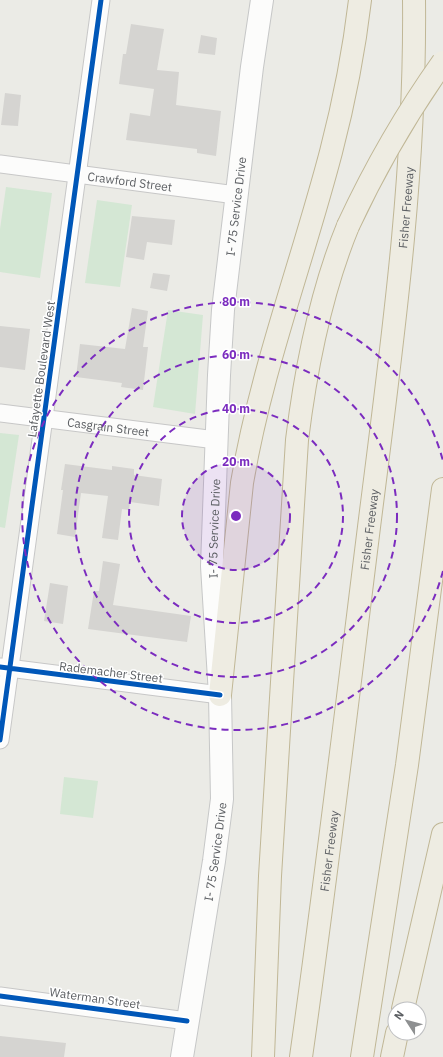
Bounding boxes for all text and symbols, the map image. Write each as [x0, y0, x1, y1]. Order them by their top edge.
street label: I- 75 Service Drive [222, 156, 249, 257]
street label: Fisher Freeway [395, 166, 416, 249]
street label: Crawford Street [87, 168, 173, 194]
text: 80 m [222, 294, 250, 309]
street label: Lafayette Boulevard West [24, 300, 58, 438]
text: 60 m [222, 347, 250, 362]
text: 40 m [222, 401, 250, 416]
street label: Casgrain Street [66, 414, 150, 439]
text: 20 m [222, 454, 250, 469]
street label: I- 75 Service Drive [205, 478, 223, 579]
street label: Fisher Freeway [356, 488, 381, 571]
centre of rings [229, 509, 243, 523]
street label: Rademacher Street [58, 658, 164, 686]
street label: I- 75 Service Drive [200, 801, 229, 902]
street label: Fisher Freeway [316, 809, 341, 892]
street label: Waterman Street [49, 984, 141, 1012]
north arrow [387, 1001, 427, 1041]
text: N [391, 1008, 407, 1022]

